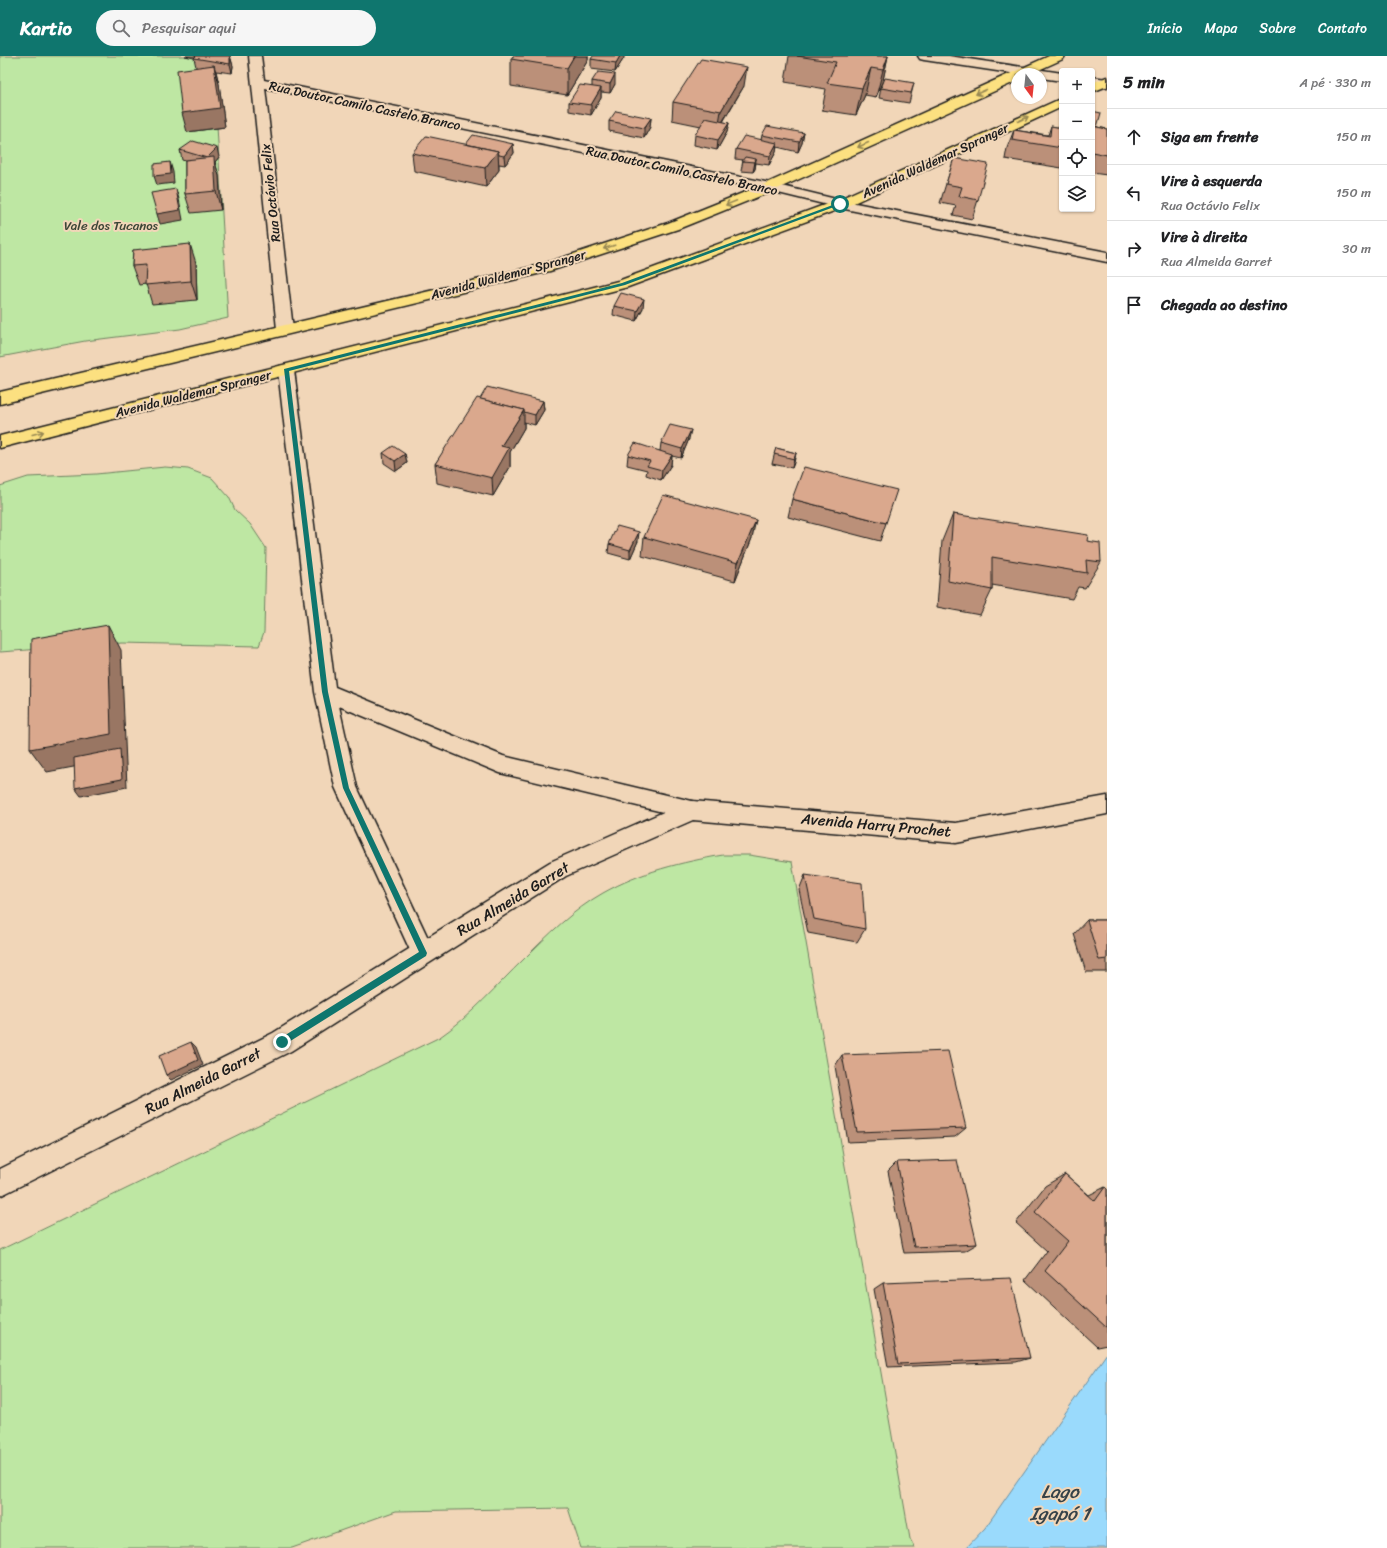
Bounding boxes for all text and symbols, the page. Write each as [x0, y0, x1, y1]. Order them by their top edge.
search box [96, 10, 376, 46]
text: Kartio [20, 12, 72, 45]
text: Pesquisar aqui [142, 15, 236, 41]
text: Início [1148, 16, 1182, 41]
text: Mapa [1204, 16, 1237, 41]
text: Sobre [1259, 16, 1296, 41]
text: Contato [1318, 16, 1367, 41]
icon: search [110, 17, 132, 39]
text: 5 min [1123, 67, 1165, 97]
north arrow [1011, 68, 1047, 104]
map controls [1059, 68, 1095, 212]
button: + [1059, 68, 1095, 104]
text: A pé · 330 m [1299, 71, 1371, 94]
street label: Rua Doutor Camilo Castelo Branco [267, 74, 463, 137]
one-way arrow [976, 88, 988, 96]
button: − [1059, 104, 1095, 140]
one-way arrow [1017, 115, 1029, 122]
street label: Avenida Waldemar Spranger [857, 116, 1013, 205]
text: Siga em frente [1161, 124, 1258, 150]
text: 150 m [1336, 125, 1371, 148]
icon: ahead [1123, 126, 1145, 148]
street label: Rua Doutor Camilo Castelo Branco [584, 139, 780, 202]
button: locate [1059, 140, 1095, 176]
street label: Rua Octávio Felix [254, 142, 287, 243]
one-way arrow [857, 142, 869, 149]
text: Vire à esquerda [1161, 168, 1262, 194]
button: layers [1059, 176, 1095, 212]
text: 150 m [1336, 181, 1371, 204]
icon: left [1123, 182, 1145, 204]
text: Rua Octávio Felix [1161, 194, 1260, 217]
route start [831, 195, 849, 213]
one-way arrow [726, 200, 738, 207]
park label: Vale dos Tucanos [64, 214, 159, 237]
text: Vire à direita [1161, 224, 1247, 250]
text: 30 m [1342, 237, 1371, 260]
icon: right [1123, 238, 1145, 260]
street label: Avenida Waldemar Spranger [427, 242, 589, 307]
one-way arrow [603, 244, 616, 251]
text: Rua Almeida Garret [1161, 250, 1272, 273]
text: Chegada ao destino [1161, 292, 1287, 318]
icon: arrive [1123, 294, 1145, 316]
street label: Avenida Waldemar Spranger [112, 363, 274, 424]
one-way arrow [31, 428, 44, 436]
street label: Avenida Harry Prochet [799, 805, 952, 845]
street label: Rua Almeida Garret [452, 854, 575, 943]
route end [273, 1033, 291, 1051]
street label: Rua Almeida Garret [140, 1040, 267, 1122]
water label: Lago Igapó 1 [1029, 1475, 1093, 1530]

